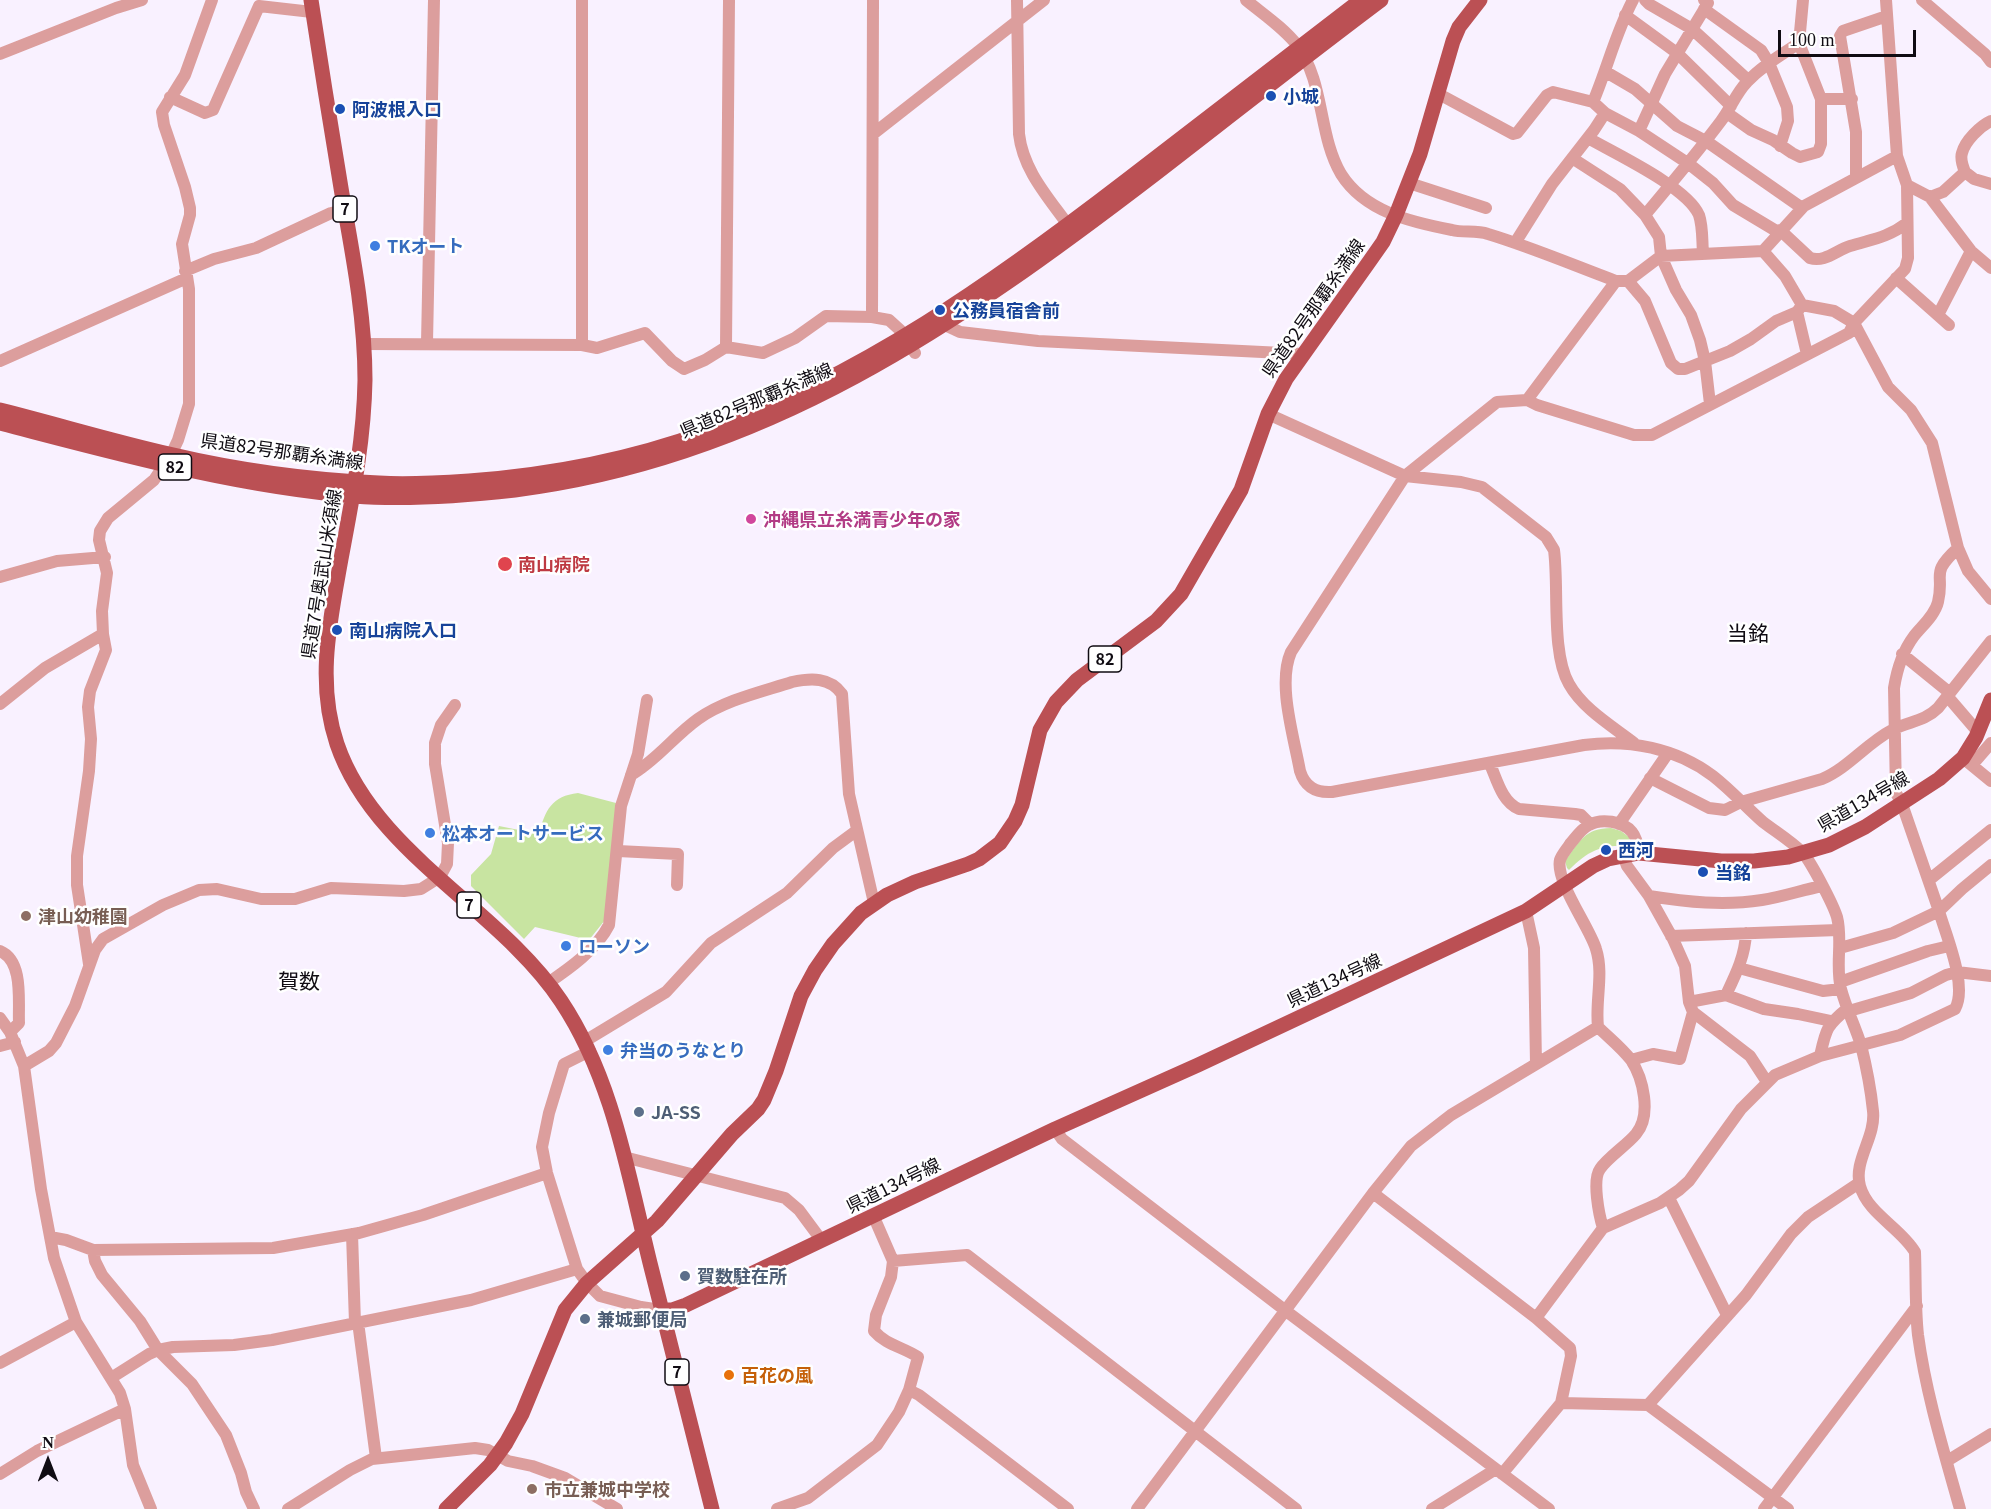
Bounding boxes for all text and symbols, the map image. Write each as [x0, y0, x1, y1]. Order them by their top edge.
scale bar [1781, 18, 1919, 56]
text: 100 m [1789, 30, 1835, 50]
place label: 小城 [1283, 85, 1319, 107]
marker: 小城 [1264, 89, 1278, 103]
place label: 阿波根入口 [352, 98, 442, 120]
marker: 阿波根入口 [333, 102, 347, 116]
road number: 7 [333, 196, 357, 222]
place label: TKオート [387, 235, 465, 257]
street label: 県道82号那覇糸満線 [1257, 235, 1369, 381]
marker: TKオート [368, 239, 382, 253]
place label: 公務員宿舎前 [952, 299, 1060, 321]
marker: 公務員宿舎前 [933, 303, 947, 317]
street label: 県道82号那覇糸満線 [676, 358, 836, 442]
street label: 県道82号那覇糸満線 [199, 429, 365, 473]
road number: 82 [158, 454, 192, 480]
street label: 県道7号奥武山米須線 [297, 487, 345, 661]
place label: 沖縄県立糸満青少年の家 [763, 508, 961, 530]
marker: 沖縄県立糸満青少年の家 [744, 512, 758, 526]
place label: 南山病院 [518, 553, 590, 575]
marker: 南山病院 [496, 555, 514, 573]
place label: 南山病院入口 [349, 619, 457, 641]
district label: 当銘 [1727, 620, 1769, 646]
marker: 南山病院入口 [330, 623, 344, 637]
road number: 82 [1088, 646, 1122, 672]
street label: 県道134号線 [1813, 766, 1913, 836]
place label: 松本オートサービス [442, 822, 604, 844]
marker: 松本オートサービス [423, 826, 437, 840]
place label: 西河 [1618, 839, 1654, 861]
marker: 西河 [1599, 843, 1613, 857]
place label: 当銘 [1715, 861, 1751, 883]
marker: 当銘 [1696, 865, 1710, 879]
road number: 7 [457, 892, 481, 918]
place label: 津山幼稚園 [38, 905, 128, 927]
marker: 津山幼稚園 [19, 909, 33, 923]
place label: ローソン [578, 935, 650, 957]
marker: ローソン [559, 939, 573, 953]
street label: 県道134号線 [1283, 949, 1385, 1011]
district label: 賀数 [278, 968, 320, 994]
place label: 弁当のうなとり [620, 1039, 746, 1061]
marker: 弁当のうなとり [601, 1043, 615, 1057]
place label: JA-SS [651, 1101, 701, 1123]
marker: JA-SS [632, 1105, 646, 1119]
street label: 県道134号線 [842, 1153, 944, 1217]
place label: 賀数駐在所 [697, 1265, 787, 1287]
marker: 賀数駐在所 [678, 1269, 692, 1283]
place label: 兼城郵便局 [597, 1308, 687, 1330]
marker: 兼城郵便局 [578, 1312, 592, 1326]
road number: 7 [665, 1359, 689, 1385]
place label: 百花の風 [741, 1364, 813, 1386]
marker: 百花の風 [722, 1368, 736, 1382]
north arrow [18, 1431, 78, 1491]
text: N [42, 1434, 54, 1451]
place label: 市立兼城中学校 [544, 1478, 670, 1500]
marker: 市立兼城中学校 [525, 1482, 539, 1496]

